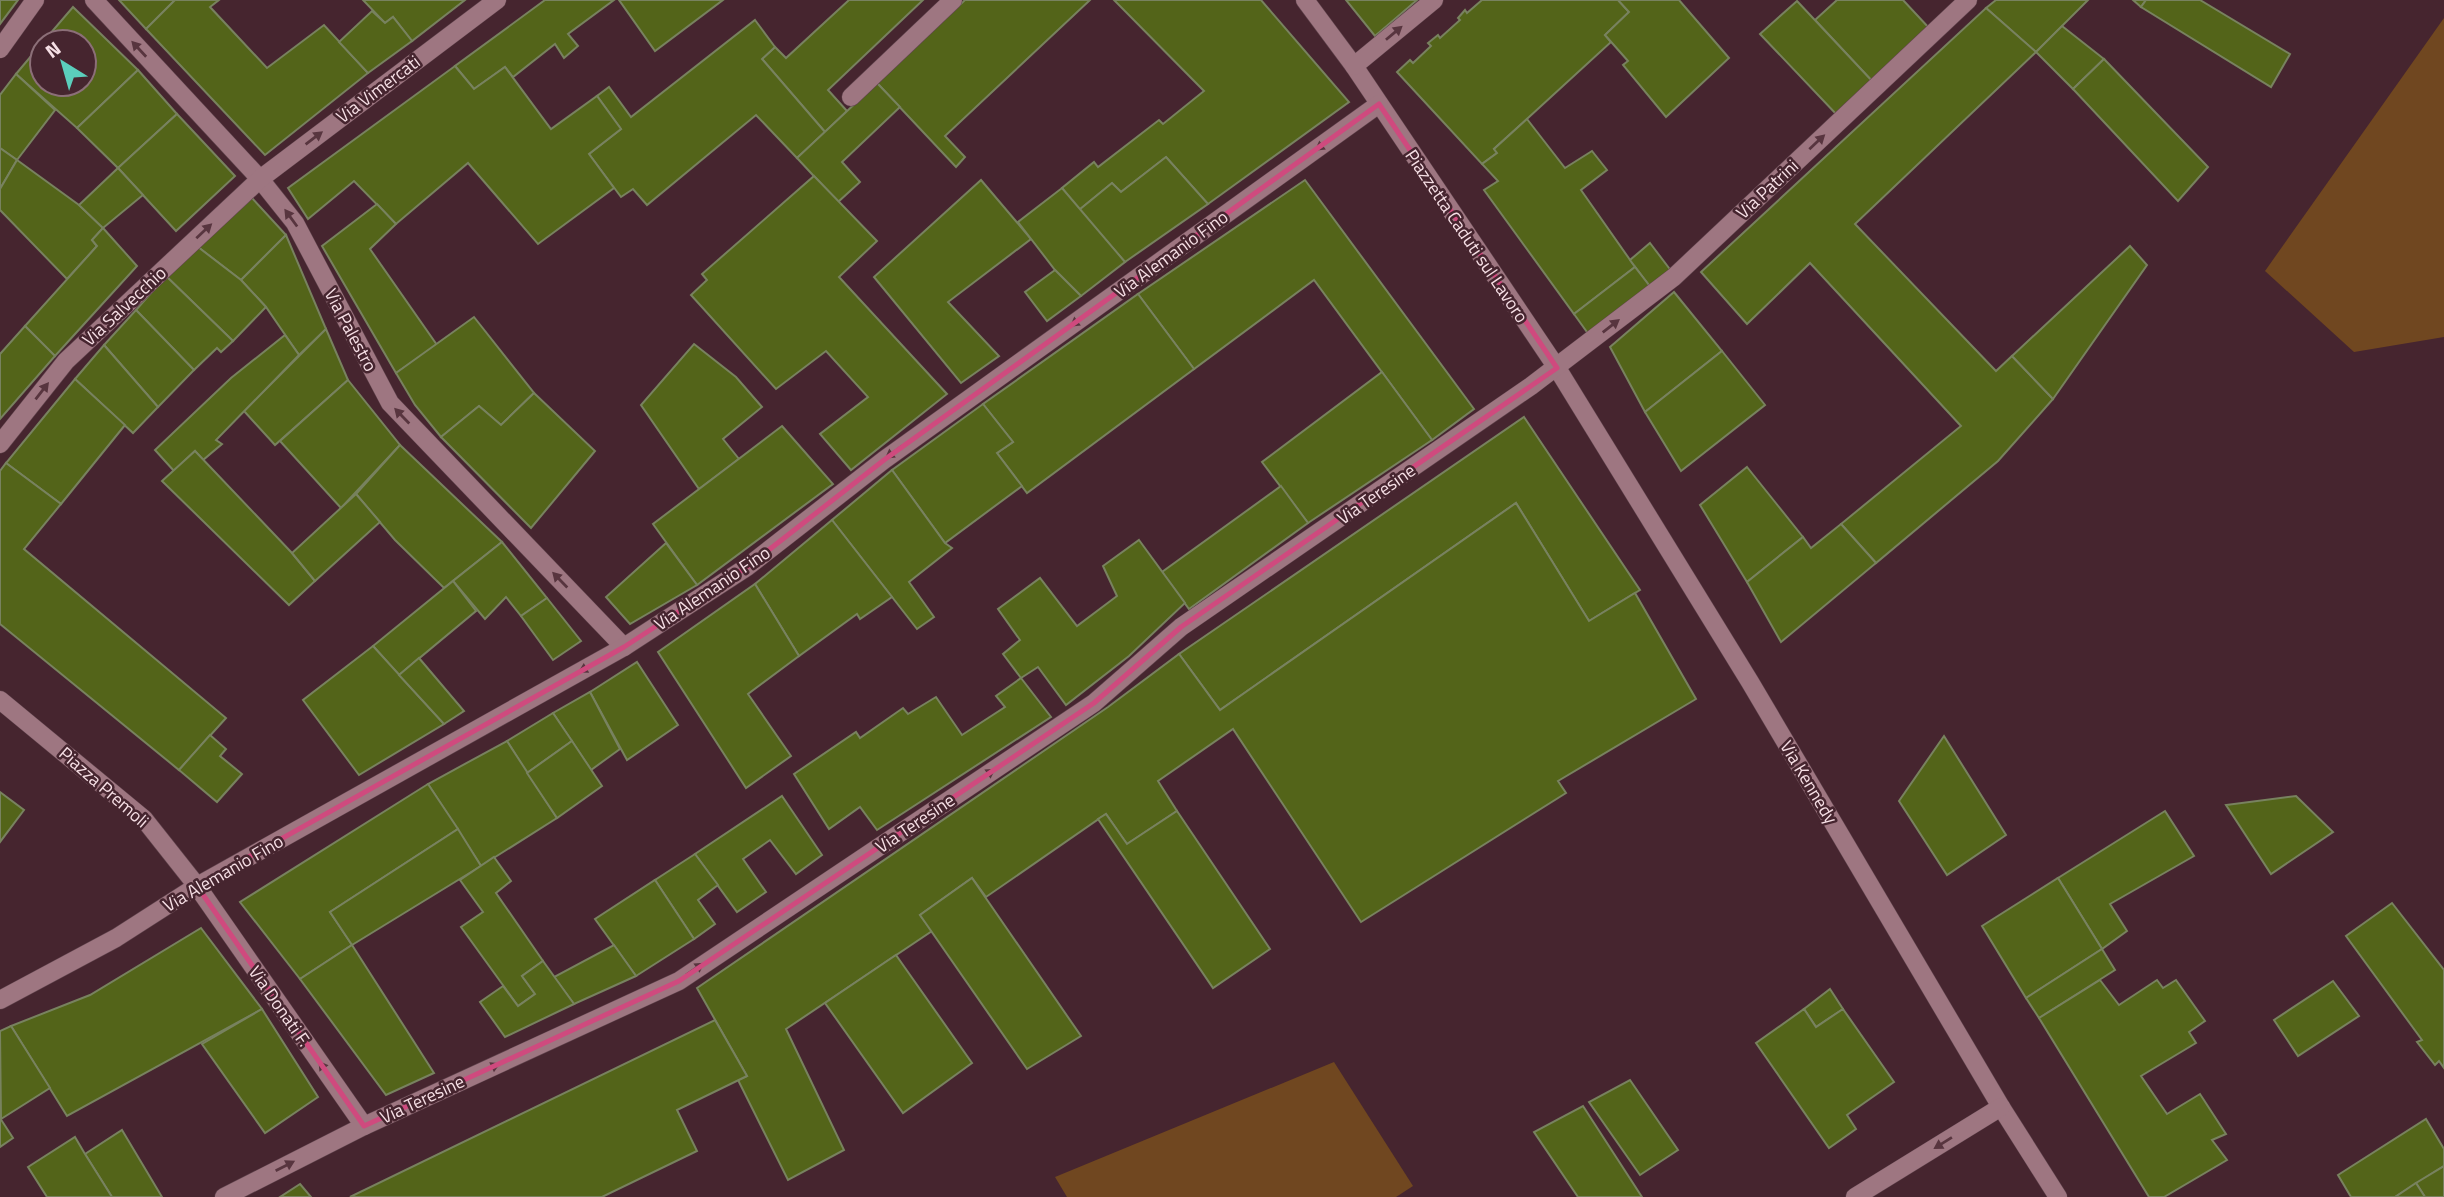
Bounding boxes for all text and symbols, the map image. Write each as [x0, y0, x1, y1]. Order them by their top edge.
one-way arrow [1385, 25, 1403, 41]
north arrow [28, 28, 98, 98]
text: N [38, 33, 66, 65]
one-way arrow [132, 41, 148, 58]
street label: Via Vimercati [330, 48, 426, 130]
one-way arrow [305, 131, 323, 145]
one-way arrow [1808, 135, 1825, 151]
one-way arrow [1315, 137, 1333, 151]
street label: Piazzetta Caduti sul Lavoro [1399, 144, 1535, 328]
street label: Via Patrini [1730, 153, 1804, 225]
street label: Via Alemanio Fino [1108, 203, 1234, 305]
one-way arrow [283, 210, 298, 228]
one-way arrow [195, 224, 212, 240]
street label: Via Salvecchio [76, 260, 172, 352]
street label: Via Palestro [318, 284, 384, 376]
one-way arrow [1070, 313, 1088, 327]
one-way arrow [1601, 319, 1619, 334]
one-way arrow [35, 382, 50, 400]
one-way arrow [394, 407, 411, 424]
one-way arrow [885, 445, 903, 459]
street label: Via Teresine [1331, 457, 1421, 531]
street label: Via Alemanio Fino [648, 539, 776, 637]
one-way arrow [552, 571, 568, 589]
one-way arrow [578, 661, 598, 673]
street label: Via Kennedy [1773, 735, 1845, 829]
street label: Piazza Premoli [53, 740, 155, 834]
one-way arrow [977, 768, 995, 782]
street label: Via Teresine [870, 786, 960, 860]
street label: Via Alemanio Fino [158, 828, 288, 918]
street label: Via Donati F. [242, 960, 318, 1052]
one-way arrow [685, 963, 705, 976]
one-way arrow [318, 1061, 332, 1079]
one-way arrow [480, 1062, 500, 1073]
street label: Via Teresine [375, 1068, 469, 1130]
one-way arrow [1934, 1136, 1953, 1149]
one-way arrow [275, 1160, 295, 1172]

